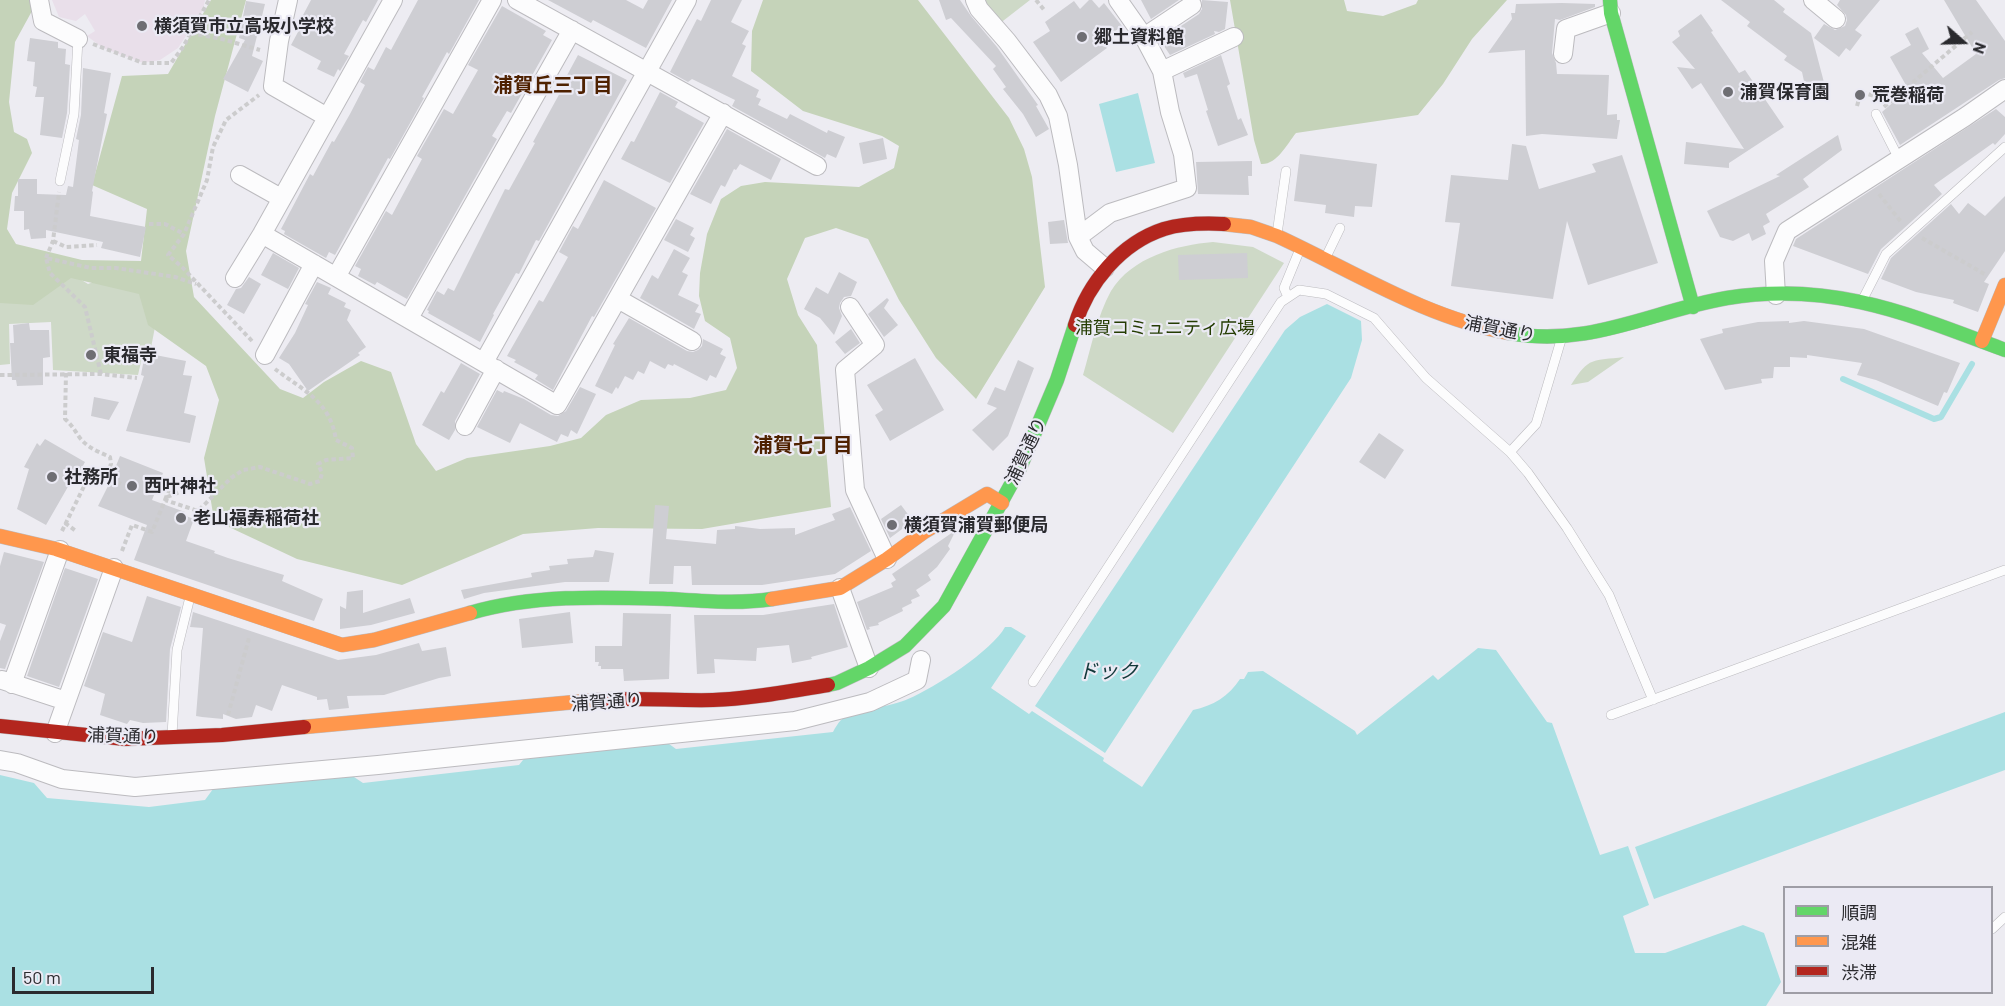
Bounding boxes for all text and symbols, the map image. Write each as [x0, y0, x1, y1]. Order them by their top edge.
north arrow [1933, 12, 1993, 72]
place label: 横須賀市立高坂小学校 [154, 15, 334, 37]
marker: 横須賀市立高坂小学校 [135, 19, 149, 33]
place label: 郷土資料館 [1094, 26, 1184, 48]
marker: 郷土資料館 [1075, 30, 1089, 44]
text: N [1970, 40, 1991, 57]
district label: 浦賀丘三丁目 [493, 73, 613, 97]
place label: 浦賀保育園 [1740, 81, 1830, 103]
place label: 荒巻稲荷 [1872, 84, 1944, 106]
marker: 浦賀保育園 [1721, 85, 1735, 99]
marker: 荒巻稲荷 [1853, 88, 1867, 102]
street label: 浦賀通り [1463, 312, 1537, 346]
park label: 浦賀コミュニティ広場 [1075, 317, 1255, 339]
place label: 東福寺 [103, 344, 157, 366]
marker: 東福寺 [84, 348, 98, 362]
street label: 浦賀通り [1001, 414, 1051, 488]
district label: 浦賀七丁目 [753, 433, 853, 457]
place label: 社務所 [64, 466, 118, 488]
marker: 社務所 [45, 470, 59, 484]
place label: 西叶神社 [144, 475, 216, 497]
marker: 西叶神社 [125, 479, 139, 493]
place label: 老山福寿稲荷社 [193, 507, 319, 529]
marker: 老山福寿稲荷社 [174, 511, 188, 525]
place label: 横須賀浦賀郵便局 [904, 514, 1048, 536]
marker: 横須賀浦賀郵便局 [885, 518, 899, 532]
water label: ドック [1078, 659, 1138, 683]
street label: 浦賀通り [570, 689, 644, 715]
street label: 浦賀通り [87, 724, 159, 748]
legend [1783, 886, 1993, 994]
text: 順調 [1841, 901, 1877, 923]
text: 混雑 [1841, 931, 1877, 953]
scale bar [15, 955, 158, 993]
text: 渋滞 [1841, 961, 1877, 983]
text: 50 m [23, 966, 61, 988]

